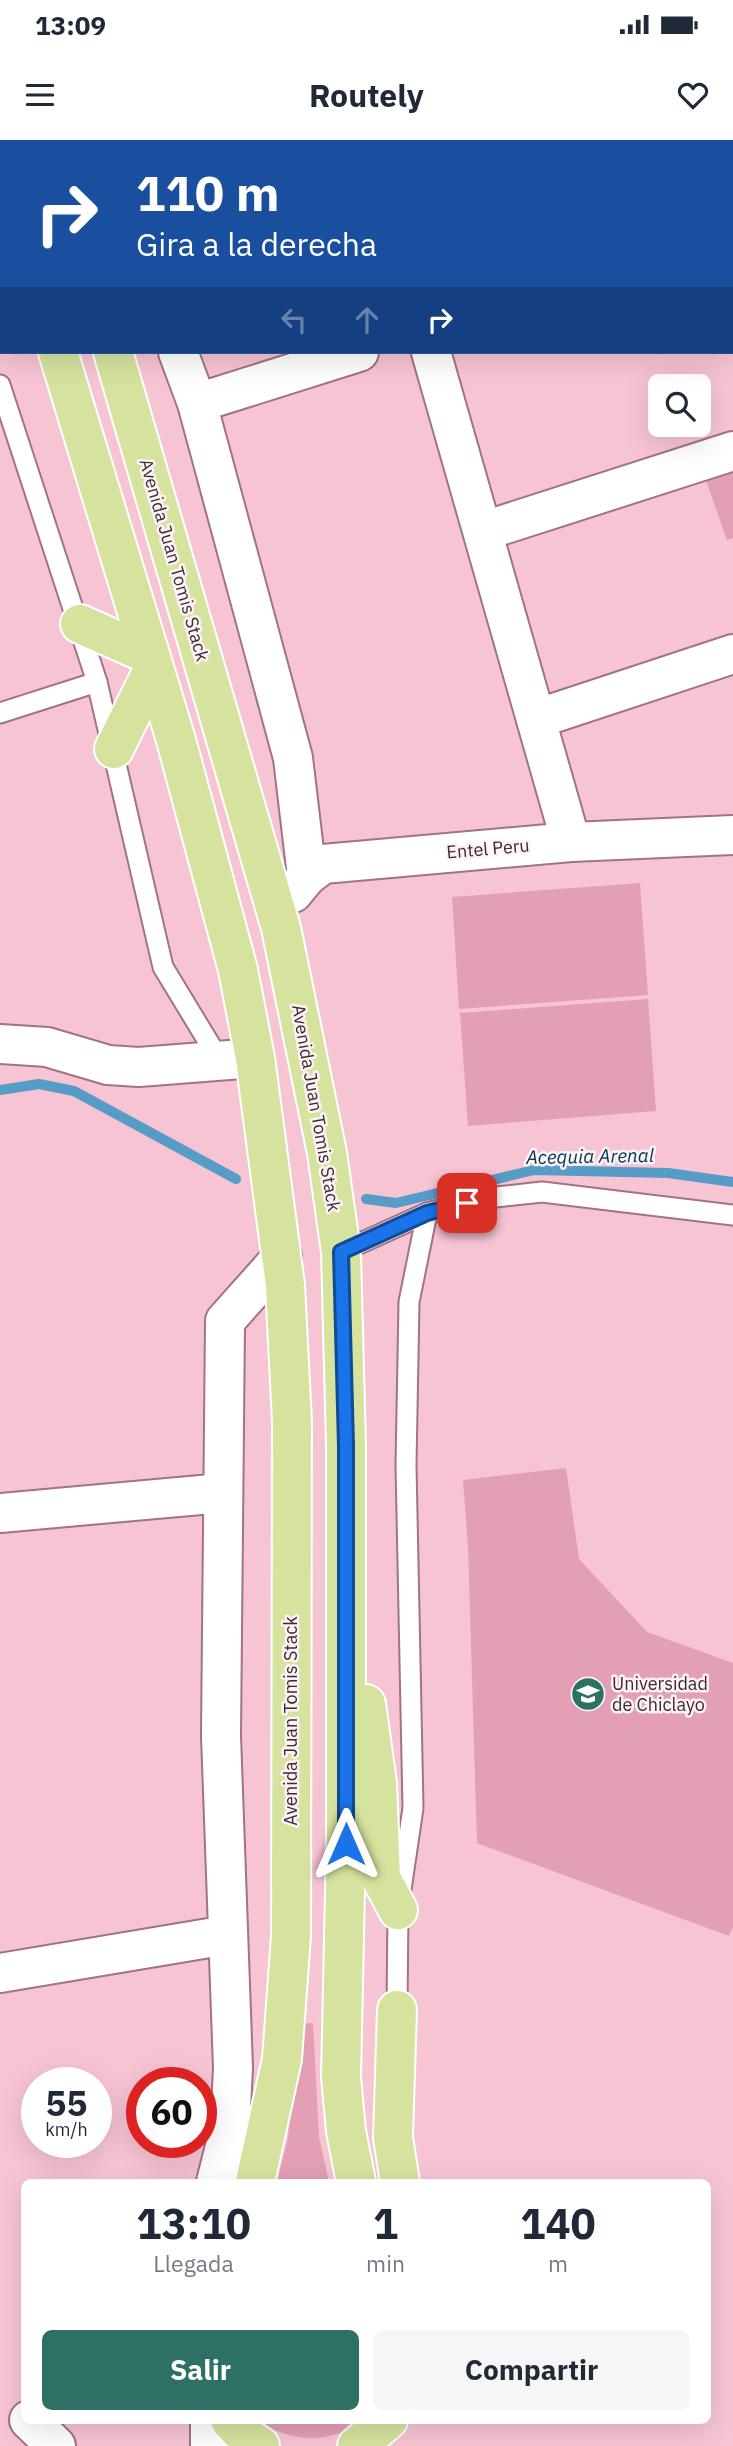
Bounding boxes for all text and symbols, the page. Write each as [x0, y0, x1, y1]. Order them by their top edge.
text: 13:09 [35, 8, 106, 42]
text: Routely [309, 74, 424, 116]
icon: menu [21, 76, 59, 114]
icon: heart [674, 76, 712, 114]
text: 110 m [136, 161, 280, 224]
icon: right [21, 168, 112, 259]
text: Gira a la derecha [136, 223, 377, 265]
icon: left [275, 301, 313, 339]
icon: ahead [348, 301, 386, 339]
icon: right [421, 301, 459, 339]
map controls [648, 374, 711, 437]
button: search [648, 374, 711, 437]
street label: Avenida Juan Tomis Stack [135, 456, 215, 664]
street label: Entel Peru [445, 833, 530, 864]
street label: Avenida Juan Tomis Stack [287, 1003, 346, 1214]
water label: Acequia Arenal [525, 1143, 654, 1169]
pin [437, 1173, 497, 1233]
icon: arrive [448, 1184, 486, 1222]
street label: Avenida Juan Tomis Stack [279, 1616, 302, 1826]
place label: Universidad de Chiclayo [612, 1672, 708, 1716]
school or university icon: Universidad de Chiclayo [569, 1675, 607, 1713]
position arrow [309, 1807, 383, 1881]
speed limit sign: 60 [126, 2067, 217, 2158]
text: 55 [45, 2080, 88, 2126]
text: km/h [45, 2118, 88, 2141]
text: 13:10 [136, 2196, 251, 2251]
text: 1 [373, 2196, 398, 2251]
text: 140 [520, 2196, 596, 2251]
text: Llegada [153, 2248, 234, 2278]
text: min [366, 2248, 405, 2278]
text: m [548, 2248, 568, 2278]
button: Salir [42, 2330, 359, 2410]
button: Compartir [373, 2330, 690, 2410]

